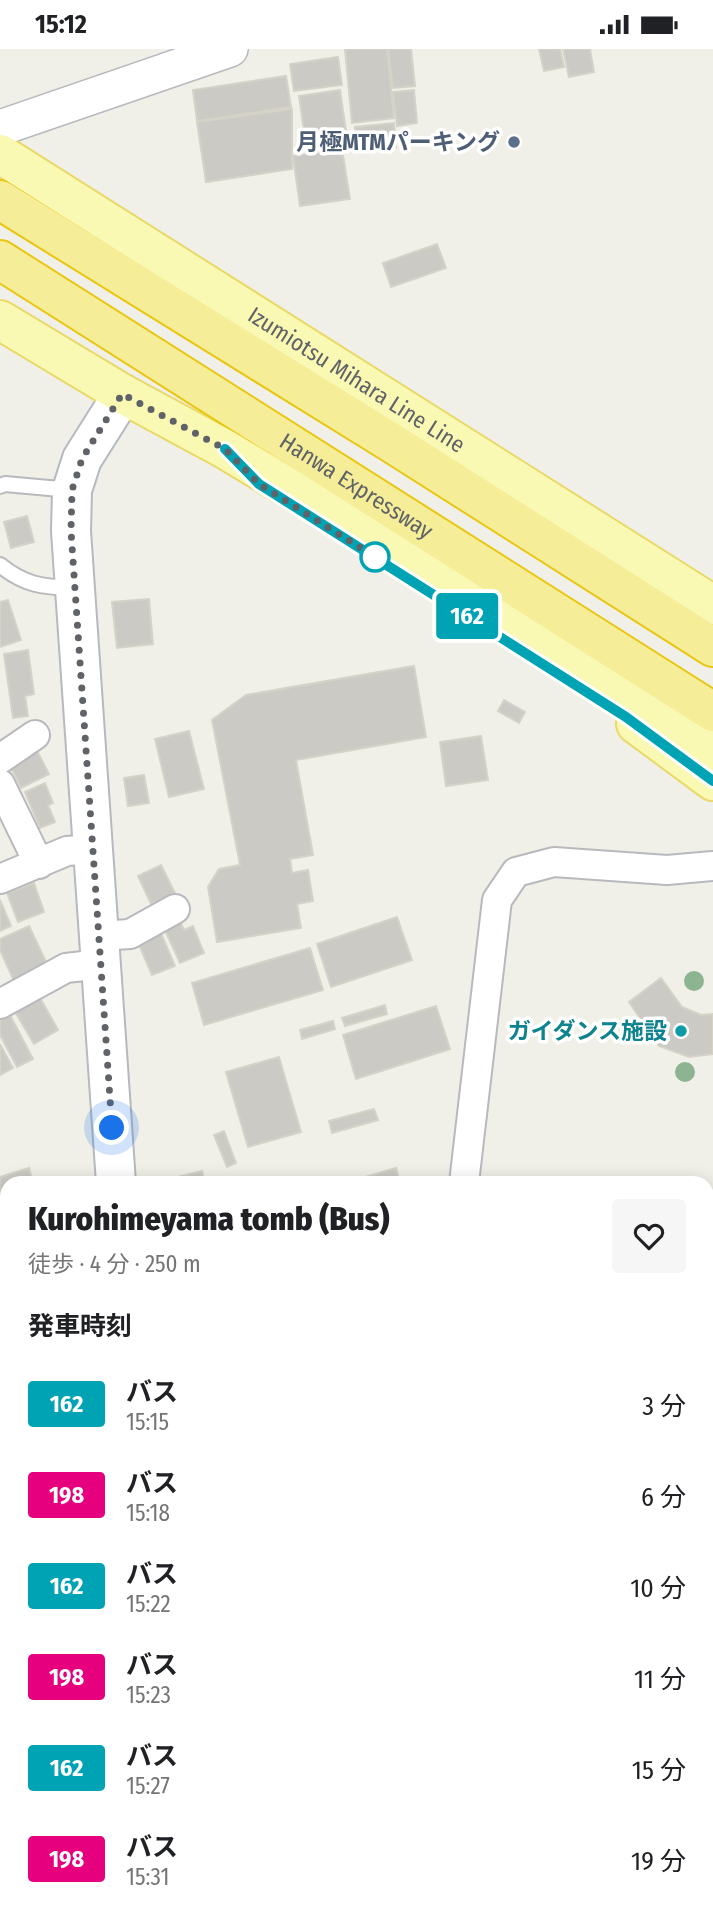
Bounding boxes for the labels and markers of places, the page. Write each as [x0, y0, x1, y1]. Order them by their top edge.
place label: 月極MTMパーキング [296, 128, 500, 156]
marker: 月極MTMパーキング [506, 134, 522, 150]
unlabelled marker [360, 542, 390, 572]
place label: ガイダンス施設 [507, 1017, 667, 1045]
marker: ガイダンス施設 [673, 1023, 689, 1039]

